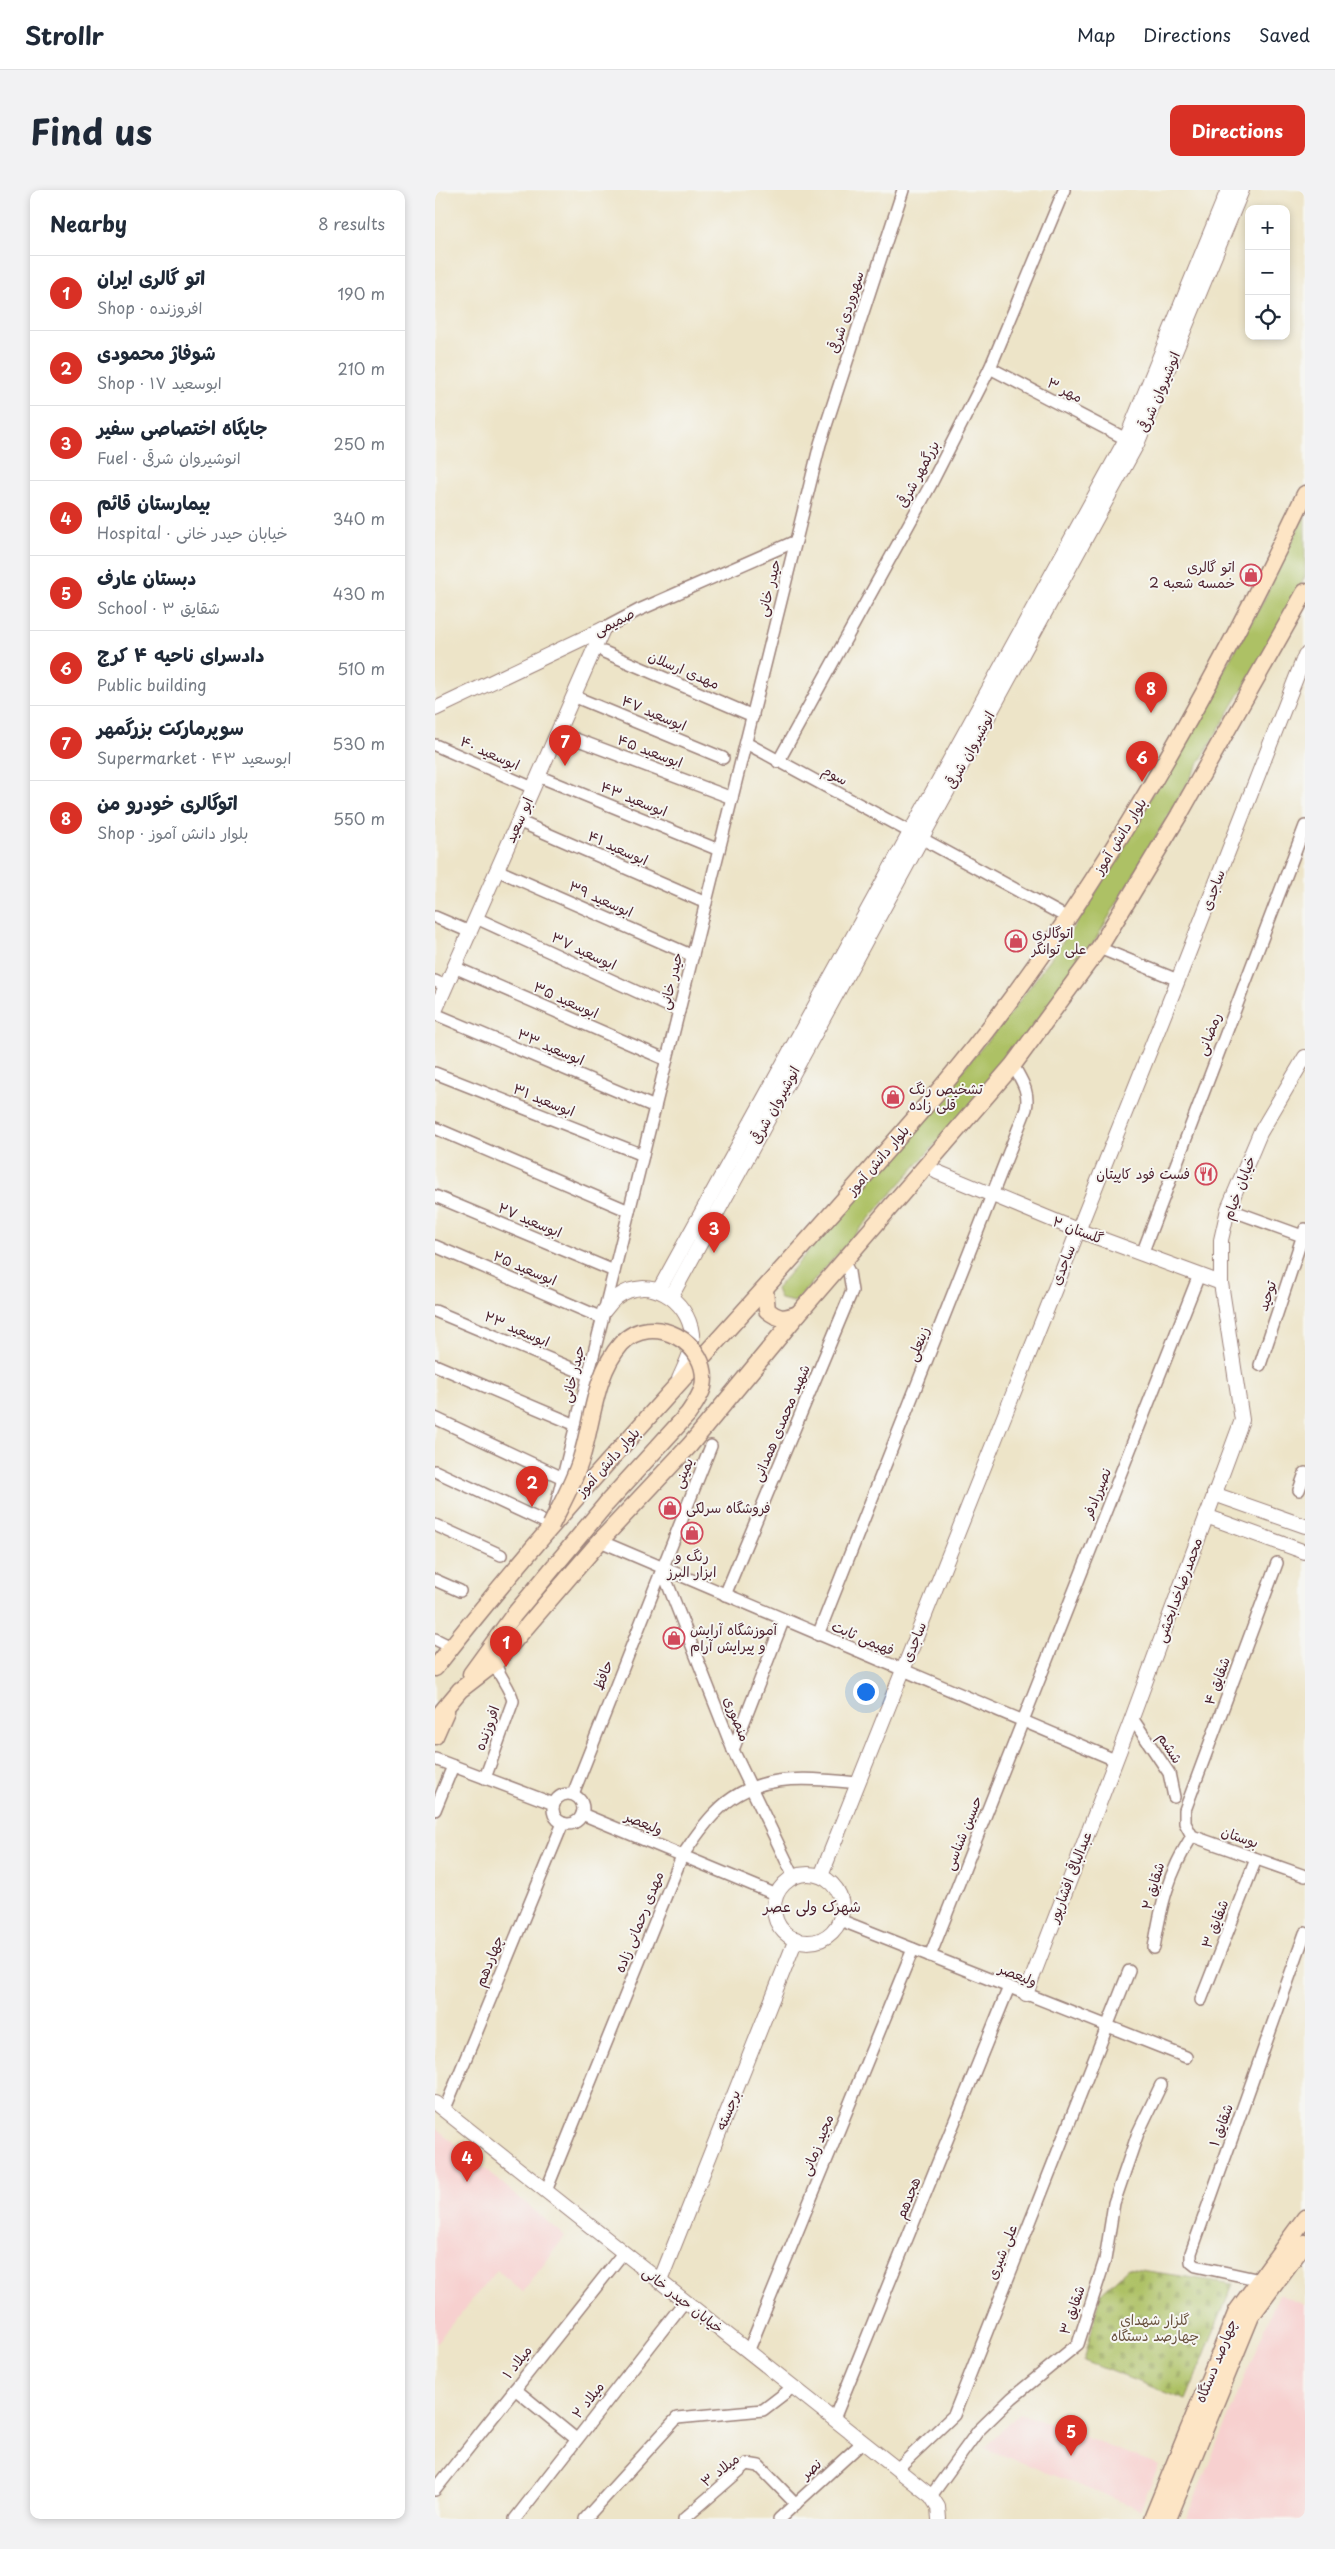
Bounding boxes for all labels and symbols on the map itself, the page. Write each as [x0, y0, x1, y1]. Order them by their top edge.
street label: سهروردی شرقی [822, 268, 869, 356]
street label: انوشیروان شرقی [1132, 348, 1185, 436]
street label: مهر ۳ [1044, 372, 1087, 407]
street label: بزرگمهر شرقی [891, 436, 944, 511]
place label: اتو گالری خمسه شعبه 2 [1149, 556, 1235, 593]
street label: حیدر خانی [751, 557, 786, 619]
shop icon: اتو گالری خمسه شعبه 2 [1239, 563, 1263, 587]
street label: صمیمی [590, 602, 638, 641]
street label: مهدی ارسلان [645, 645, 723, 694]
pin: 8 [1135, 672, 1167, 713]
street label: ابوسعید ۴۷ [619, 689, 690, 736]
street label: انوشیروان شرقی [940, 707, 1000, 792]
pin: 7 [549, 725, 581, 766]
street label: ابوسعید ۴۵ [614, 728, 686, 773]
street label: ابوسعید ۴۰ [457, 730, 523, 775]
pin: 6 [1126, 741, 1158, 782]
street label: سوم [818, 759, 852, 792]
street label: ابوسعید ۴۳ [598, 776, 671, 821]
street label: ابو سعید [499, 794, 538, 846]
street label: بلوار دانش آموز [1087, 794, 1151, 879]
street label: ابوسعید ۴۱ [585, 825, 652, 870]
street label: ساجدی [1195, 866, 1230, 913]
street label: ابوسعید ۳۹ [566, 875, 637, 922]
place label: اتوگالری علی توانگر [1031, 922, 1086, 959]
street label: ابوسعید ۳۷ [548, 926, 620, 975]
shop icon: اتوگالری علی توانگر [1004, 929, 1028, 953]
street label: حیدر خانی [653, 950, 688, 1012]
street label: ابوسعید ۳۵ [530, 976, 602, 1023]
street label: رمضانی [1191, 1009, 1226, 1058]
street label: ابوسعید ۳۳ [514, 1023, 588, 1070]
street label: انوشیروان شرقی [745, 1062, 805, 1147]
street label: ابوسعید ۳۱ [510, 1078, 578, 1121]
place label: تشخیص رنگ قلی زاده [909, 1078, 984, 1115]
shop icon: تشخیص رنگ قلی زاده [881, 1085, 905, 1109]
street label: بلوار دانش آموز [841, 1120, 914, 1200]
street label: خیابان خیام [1217, 1153, 1261, 1223]
restaurant icon: فست فود کاپیتان [1194, 1162, 1218, 1186]
place label: فست فود کاپیتان [1096, 1163, 1190, 1184]
street label: ابوسعید ۲۷ [495, 1197, 565, 1242]
street label: گلستان ۲ [1050, 1210, 1107, 1249]
pin: 3 [698, 1212, 730, 1253]
street label: ساجدی [1045, 1241, 1080, 1288]
street label: ابوسعید ۲۵ [490, 1245, 560, 1290]
street label: توحید [1252, 1277, 1282, 1314]
street label: ابوسعید ۲۳ [481, 1305, 553, 1352]
street label: زینعلی [901, 1323, 934, 1364]
street label: حیدر خانی [555, 1343, 590, 1405]
street label: شهید محمدی همدانی [746, 1361, 815, 1485]
street label: بلوار دانش آموز [570, 1423, 644, 1502]
street label: یمینی [667, 1455, 698, 1491]
street label: نصیررادفر [1077, 1465, 1116, 1522]
pin: 2 [516, 1466, 548, 1507]
shop icon: فروشگاه سرلکی [658, 1496, 682, 1520]
place label: فروشگاه سرلکی [686, 1497, 771, 1518]
shop icon: رنگ و ابزار البرز [680, 1521, 704, 1545]
street label: محمدرضاخدابخشی [1150, 1535, 1207, 1645]
place label: رنگ و ابزار البرز [667, 1545, 716, 1582]
street label: فهیمی ثابت [829, 1615, 898, 1660]
street label: ساجدی [896, 1618, 931, 1665]
place label: آموزشگاه آرایش و پیرایش آرام [690, 1619, 778, 1657]
pin: 1 [490, 1626, 522, 1667]
shop icon: آموزشگاه آرایش و پیرایش آرام [662, 1626, 686, 1650]
street label: شقایق ۴ [1198, 1654, 1235, 1708]
street label: حافظ [587, 1657, 618, 1693]
your location [853, 1679, 879, 1705]
street label: منصوری [719, 1693, 756, 1745]
street label: افروزنده [469, 1702, 504, 1753]
street label: ششم [1152, 1728, 1188, 1768]
street label: حسین شناسی [938, 1792, 987, 1873]
street label: ولیعصر [621, 1805, 666, 1840]
street label: بوستان [1219, 1820, 1262, 1853]
street label: عبدالباقی افشارپور [1042, 1828, 1097, 1926]
street label: شقایق ۲ [1136, 1860, 1169, 1912]
street label: مهدی رحمانی زاده [609, 1868, 668, 1976]
district label: شهرک ولی عصر [761, 1894, 861, 1917]
street label: شقایق ۳ [1196, 1896, 1233, 1951]
street label: چهاردهم [469, 1932, 509, 1990]
street label: ولیعصر [995, 1957, 1040, 1992]
street label: برجسته [710, 2086, 745, 2133]
street label: شقایق ۱ [1203, 2100, 1238, 2149]
street label: مجید زمانی [795, 2111, 838, 2179]
pin: 4 [451, 2141, 483, 2182]
street label: هجدهم [890, 2174, 926, 2222]
street label: علی شیری [981, 2221, 1022, 2283]
street label: خیابان حیدر خانی [638, 2261, 728, 2338]
street label: شقایق ۳ [1053, 2283, 1090, 2337]
park label: گلزار شهدای چهارصد دستگاه [1111, 2309, 1199, 2346]
street label: چهارصد دستگاه [1189, 2316, 1242, 2406]
street label: میلاد ۱ [497, 2340, 536, 2383]
street label: میلاد ۲ [566, 2377, 609, 2423]
pin: 5 [1055, 2415, 1087, 2456]
street label: میلاد ۳ [696, 2448, 743, 2491]
street label: نصر [795, 2453, 826, 2485]

